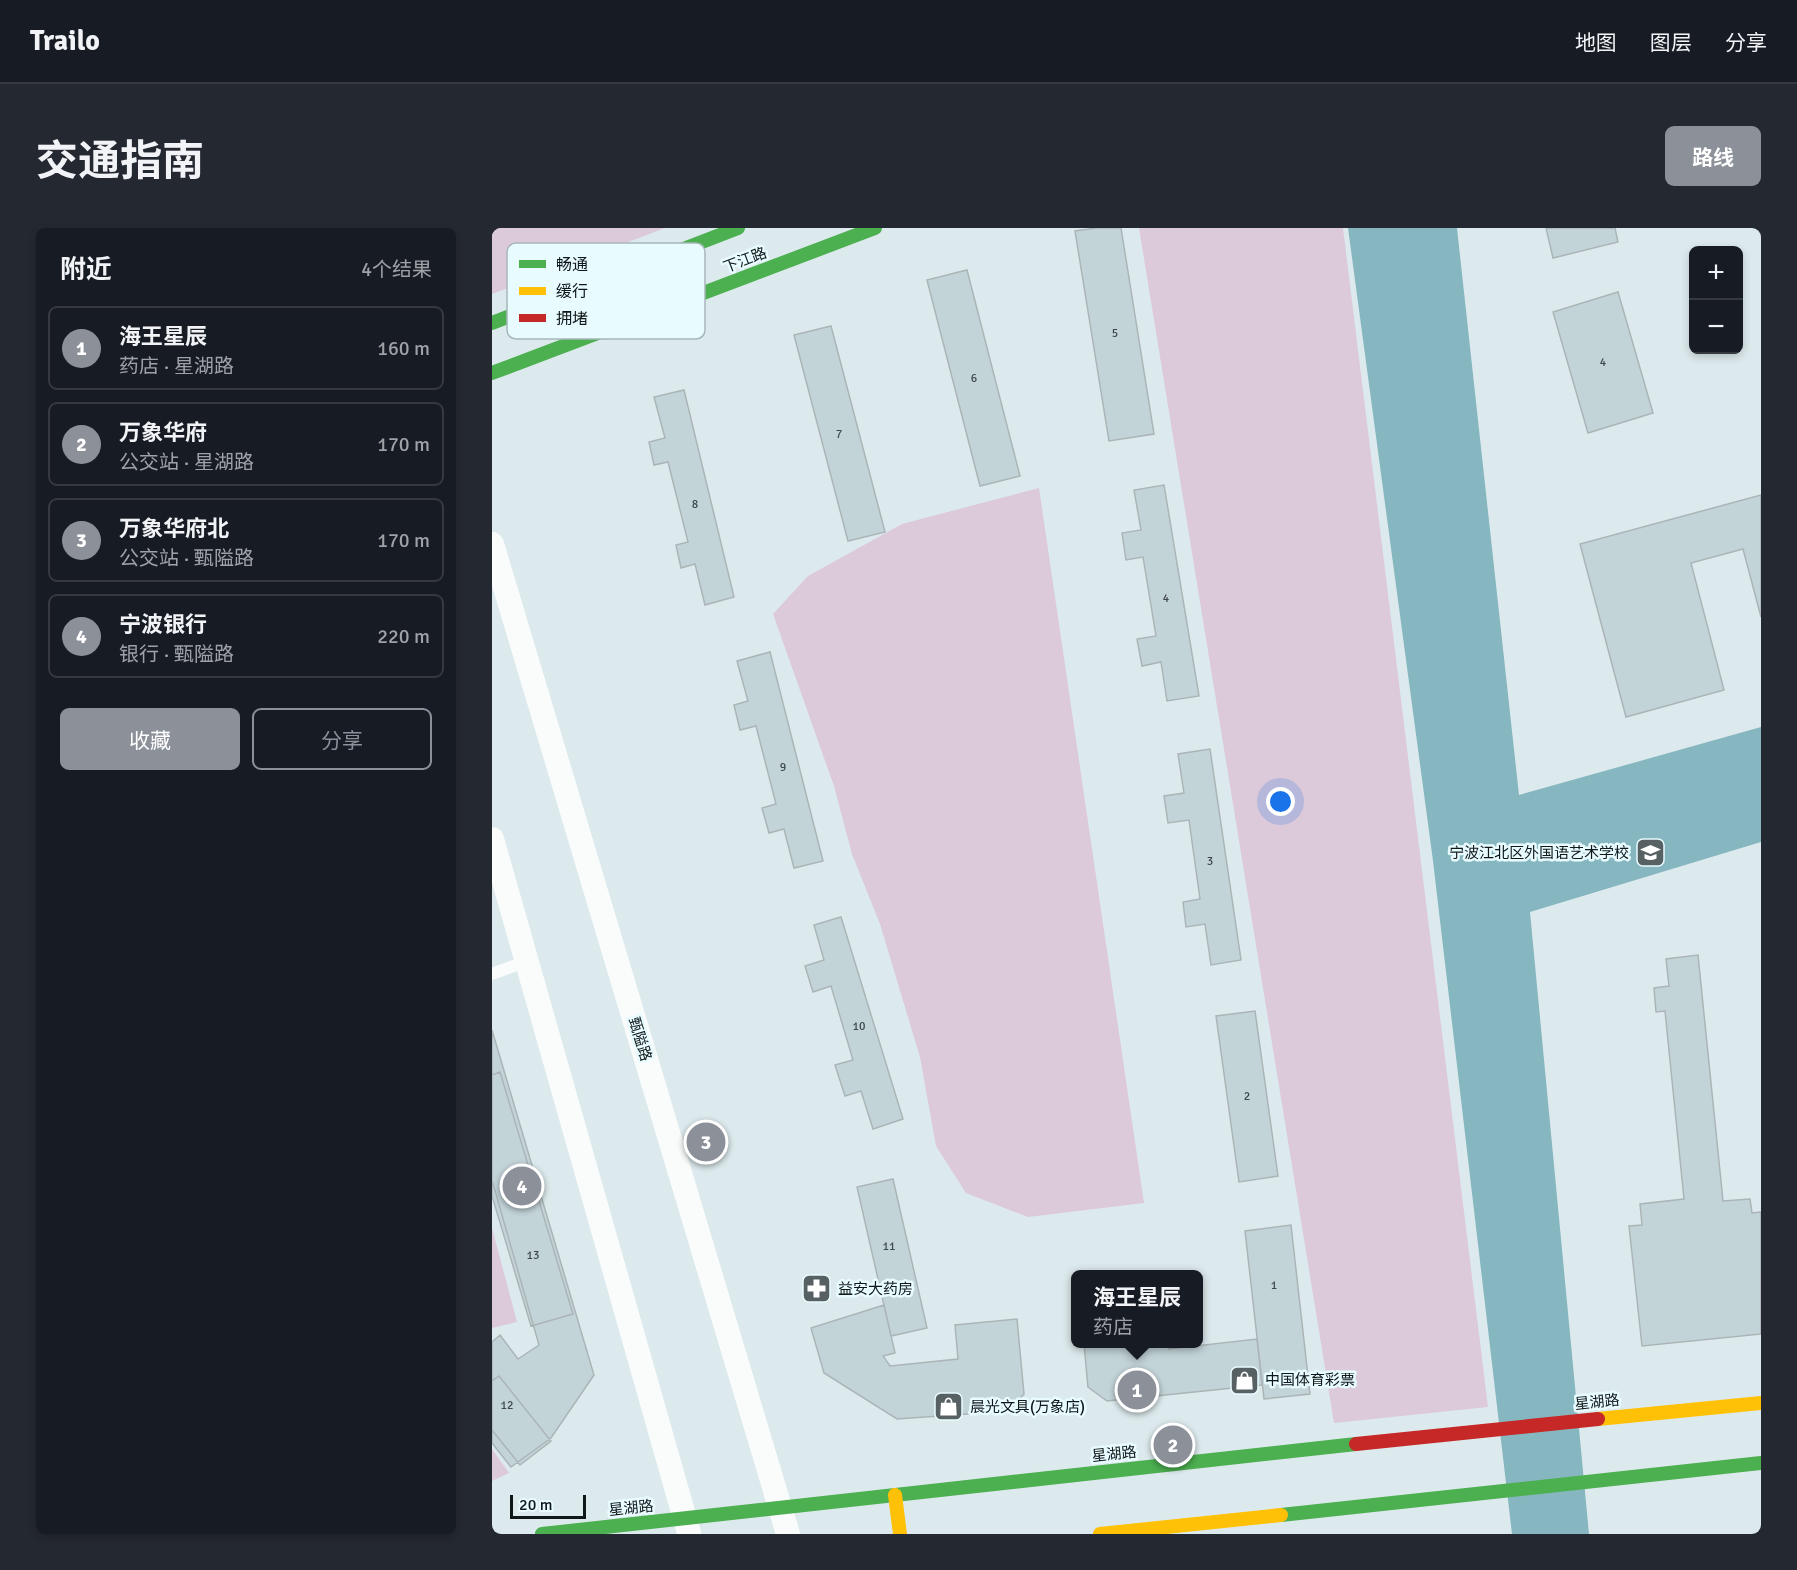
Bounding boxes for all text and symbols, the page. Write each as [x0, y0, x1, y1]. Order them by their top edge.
text: Trailo [30, 24, 100, 58]
text: 地图 [1575, 30, 1617, 56]
text: 图层 [1650, 30, 1692, 56]
text: 分享 [1725, 30, 1767, 56]
button: 路线 [1665, 126, 1761, 186]
text: 交通指南 [36, 136, 204, 187]
legend [507, 243, 705, 339]
street label: 下江路 [721, 244, 769, 276]
map controls [1689, 246, 1743, 354]
button: + [1689, 246, 1743, 300]
text: 附近 [60, 254, 112, 286]
text: 畅通 [556, 255, 588, 275]
text: 4个结果 [361, 257, 432, 282]
text: 缓行 [556, 282, 588, 302]
button: − [1689, 300, 1743, 354]
text: 拥堵 [556, 309, 588, 329]
text: 海王星辰 [119, 323, 207, 350]
house number: 5 [1112, 326, 1118, 341]
text: 1 [76, 336, 87, 361]
text: 160 m [377, 336, 430, 361]
text: 药店 · 星湖路 [119, 354, 234, 379]
house number: 4 [1600, 355, 1607, 370]
house number: 6 [971, 371, 977, 386]
text: 万象华府 [119, 419, 207, 446]
house number: 7 [836, 427, 842, 442]
text: 2 [76, 432, 87, 457]
text: 170 m [377, 432, 430, 457]
text: 公交站 · 星湖路 [119, 450, 254, 475]
house number: 8 [692, 497, 698, 512]
text: 万象华府北 [119, 515, 229, 542]
text: 3 [76, 528, 87, 553]
text: 170 m [377, 528, 430, 553]
text: 公交站 · 甄隘路 [119, 546, 254, 571]
house number: 4 [1163, 591, 1170, 606]
text: 宁波银行 [119, 611, 207, 638]
text: 4 [76, 624, 87, 649]
text: 220 m [377, 624, 430, 649]
text: 银行 · 甄隘路 [119, 642, 234, 667]
button: 收藏 [60, 708, 240, 770]
button: 分享 [252, 708, 432, 770]
house number: 9 [780, 760, 786, 775]
your location [1266, 787, 1295, 816]
school or university icon: 宁波江北区外国语艺术学校 [1634, 837, 1666, 869]
place label: 宁波江北区外国语艺术学校 [1449, 844, 1629, 862]
house number: 3 [1207, 854, 1213, 869]
street label: 甄隘路 [625, 1015, 655, 1063]
house number: 10 [853, 1019, 865, 1034]
house number: 2 [1244, 1089, 1250, 1104]
pin: 3 [686, 1120, 726, 1164]
pin: 4 [502, 1164, 542, 1208]
house number: 11 [883, 1239, 895, 1254]
house number: 13 [527, 1248, 539, 1263]
popup [1071, 1270, 1203, 1348]
pharmacy icon: 益安大药房 [801, 1273, 833, 1305]
house number: 1 [1271, 1278, 1277, 1293]
place label: 益安大药房 [838, 1280, 913, 1298]
text: 海王星辰 [1093, 1284, 1181, 1311]
text: 药店 [1093, 1315, 1133, 1340]
shop icon: 中国体育彩票 [1228, 1364, 1260, 1396]
pin: 1 [1118, 1368, 1156, 1412]
place label: 中国体育彩票 [1265, 1371, 1355, 1389]
shop icon: 晨光文具(万象店) [933, 1391, 965, 1423]
street label: 星湖路 [1574, 1391, 1620, 1413]
house number: 12 [501, 1398, 513, 1413]
place label: 晨光文具(万象店) [970, 1398, 1085, 1416]
pin: 2 [1154, 1422, 1192, 1468]
street label: 星湖路 [1091, 1443, 1137, 1465]
scale bar [510, 1492, 586, 1520]
text: 20 m [519, 1495, 553, 1515]
street label: 星湖路 [608, 1497, 654, 1519]

